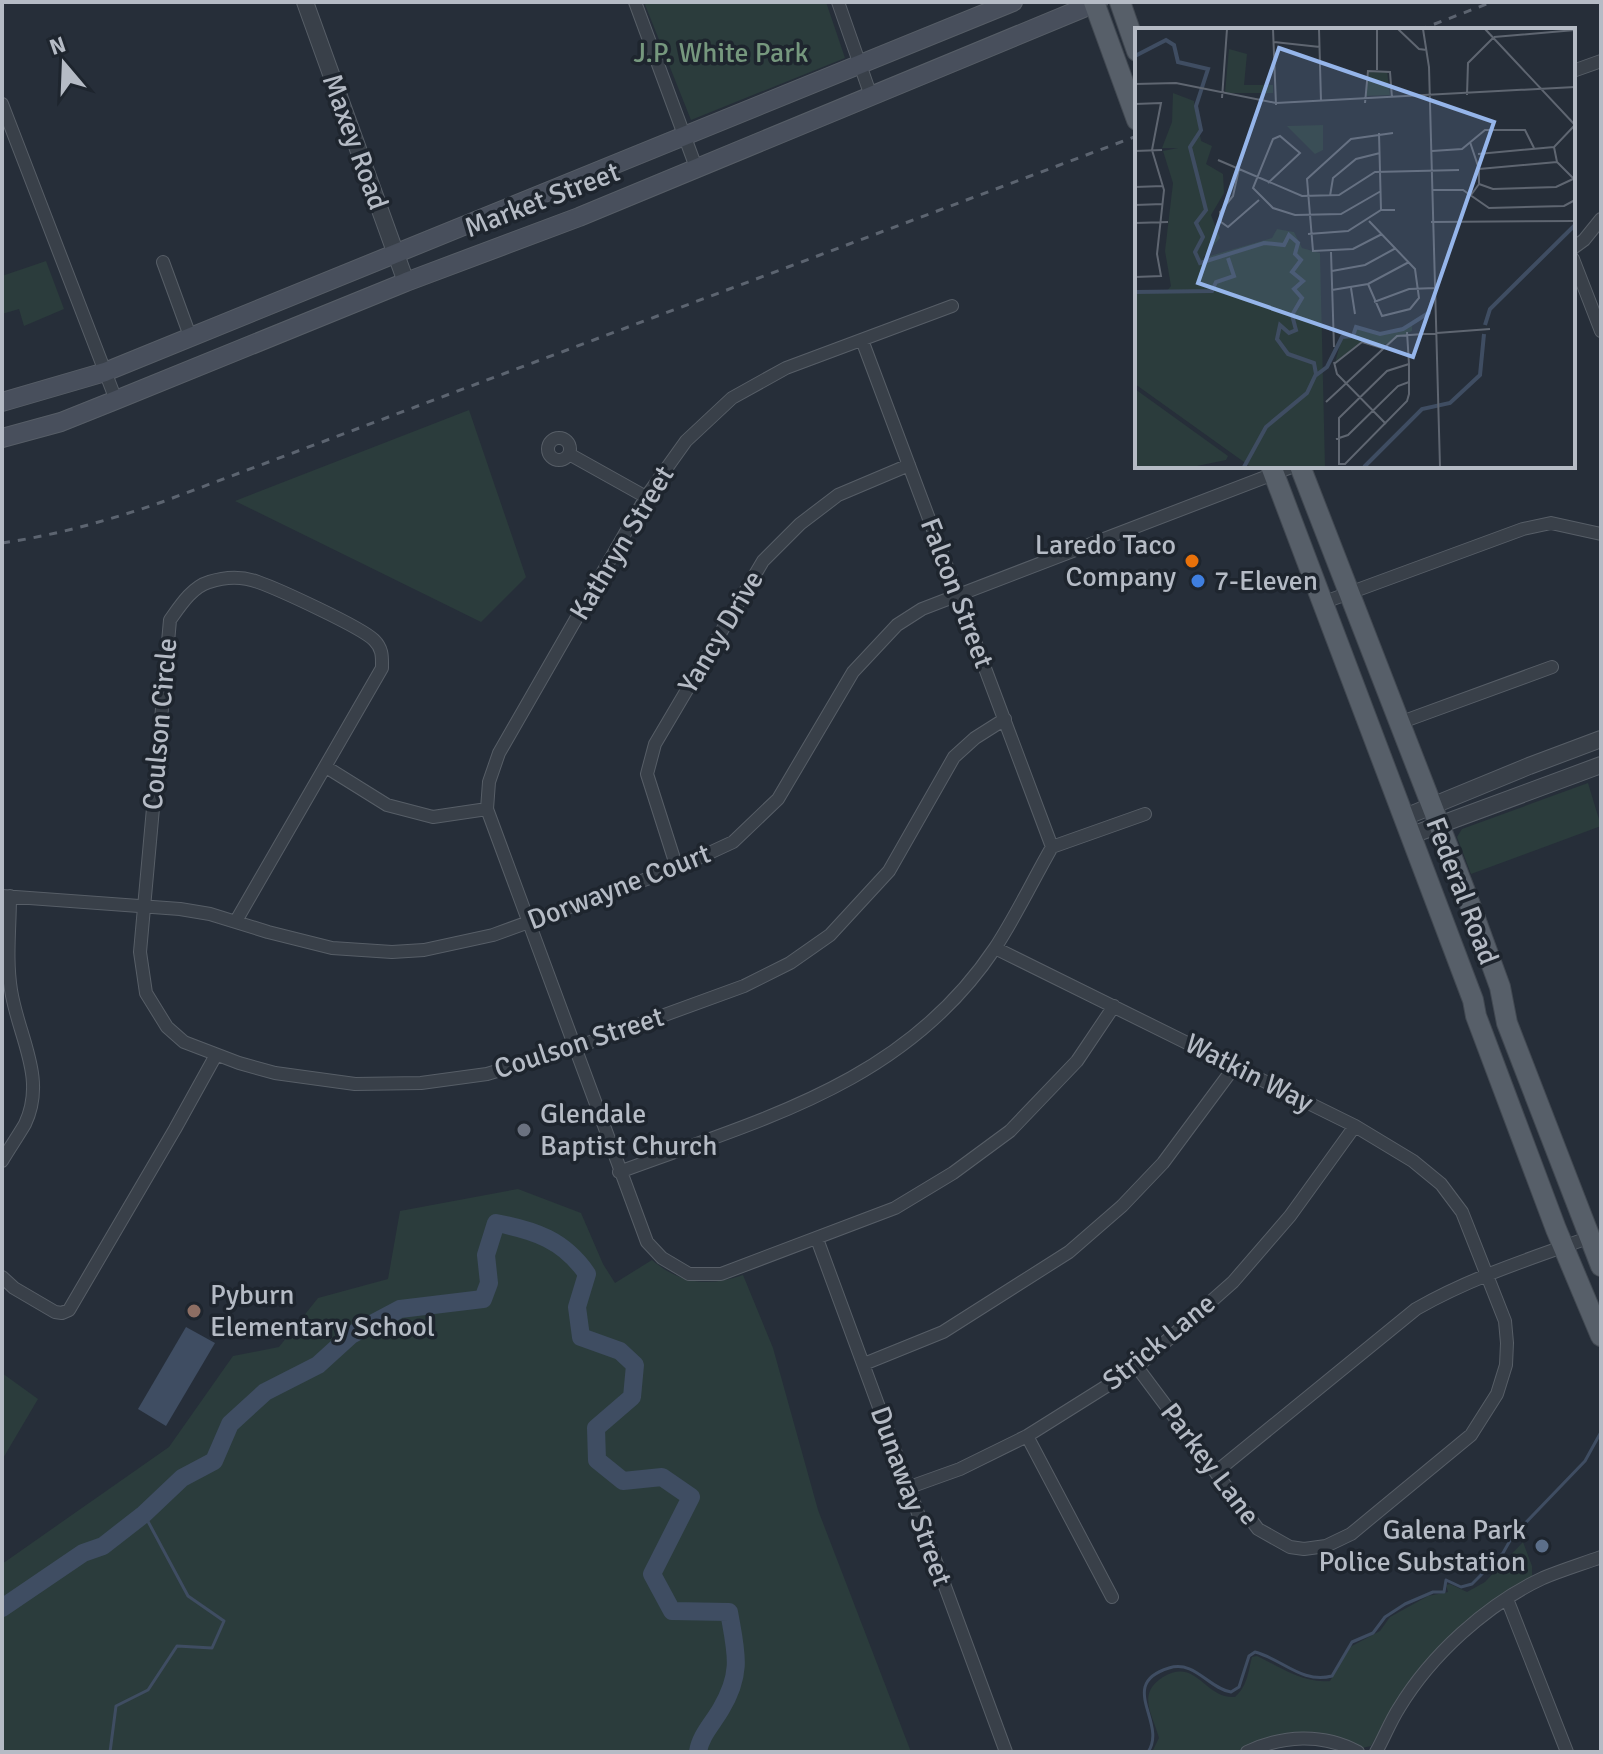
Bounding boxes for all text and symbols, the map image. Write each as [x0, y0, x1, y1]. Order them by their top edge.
north arrow [24, 24, 104, 104]
inset map [1135, 28, 1575, 468]
text: N [46, 30, 69, 61]
park label: J.P. White Park [634, 36, 808, 70]
street label: Maxey Road [315, 69, 395, 215]
street label: Market Street [460, 155, 625, 245]
street label: Kathryn Street [563, 459, 682, 626]
street label: Falcon Street [913, 513, 1001, 673]
place label: Laredo Taco Company [1035, 528, 1176, 594]
marker: Laredo Taco Company [1183, 552, 1201, 570]
street label: Yancy Drive [671, 564, 771, 700]
place label: 7-Eleven [1214, 564, 1318, 598]
marker: 7-Eleven [1189, 572, 1207, 590]
street label: Coulson Circle [136, 637, 184, 811]
street label: Federal Road [1418, 812, 1506, 970]
street label: Dorwayne Court [523, 836, 715, 937]
street label: Coulson Street [490, 1000, 668, 1086]
street label: Watkin Way [1179, 1026, 1319, 1120]
place label: Glendale Baptist Church [540, 1097, 717, 1163]
marker: Glendale Baptist Church [515, 1121, 533, 1139]
place label: Pyburn Elementary School [210, 1278, 435, 1344]
street label: Strick Lane [1096, 1286, 1222, 1398]
marker: Pyburn Elementary School [185, 1302, 203, 1320]
street label: Parkey Lane [1153, 1396, 1267, 1532]
street label: Dunaway Street [863, 1402, 959, 1591]
place label: Galena Park Police Substation [1318, 1513, 1526, 1579]
marker: Galena Park Police Substation [1533, 1537, 1551, 1555]

